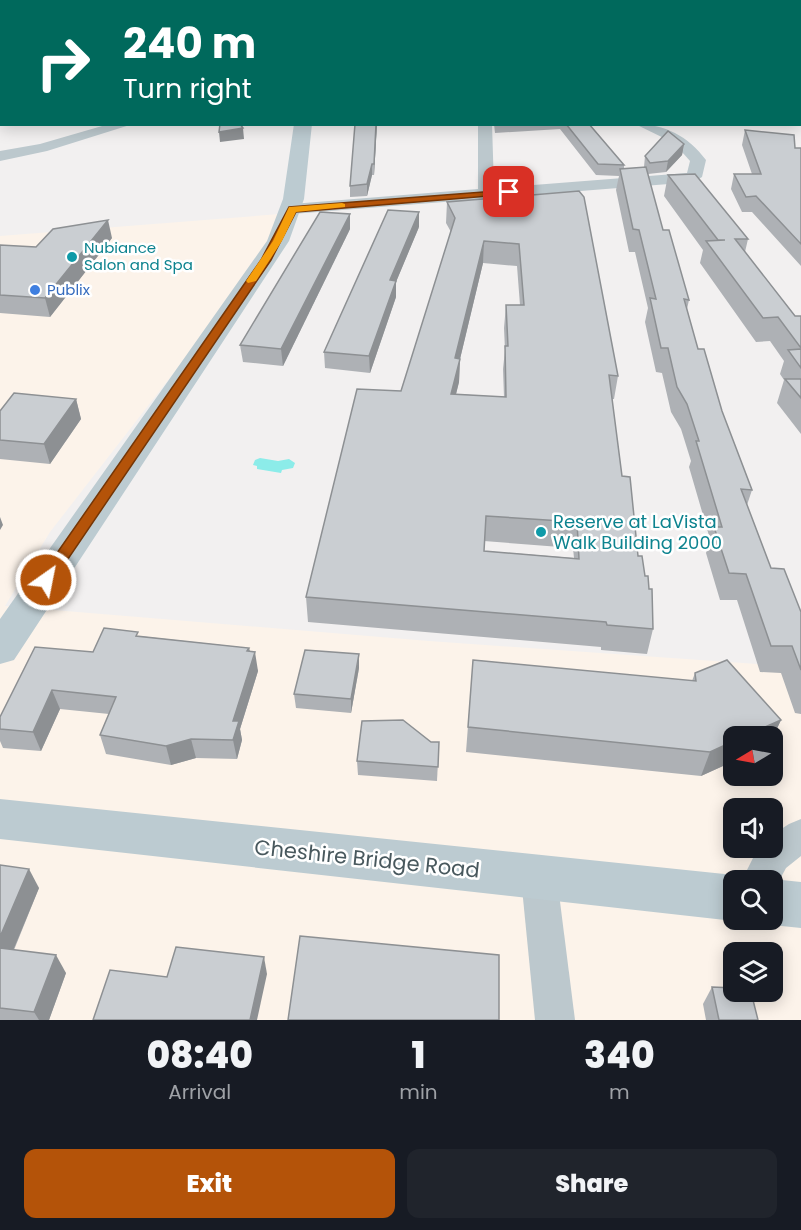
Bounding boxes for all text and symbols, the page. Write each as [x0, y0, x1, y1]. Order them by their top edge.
text: 240 m [123, 14, 256, 73]
icon: right [24, 24, 102, 102]
text: Turn right [123, 70, 252, 107]
pin [483, 166, 534, 217]
icon: arrive [492, 175, 525, 208]
place label: Nubiance Salon and Spa [84, 237, 193, 275]
marker: Nubiance Salon and Spa [65, 250, 79, 264]
place label: Publix [47, 279, 90, 300]
marker: Publix [28, 283, 42, 297]
place label: Reserve at LaVista Walk Building 2000 [553, 509, 722, 555]
marker: Reserve at LaVista Walk Building 2000 [534, 525, 548, 539]
position arrow [14, 548, 78, 612]
north arrow [723, 726, 783, 786]
map controls [723, 726, 783, 1002]
button: sound [723, 798, 783, 858]
street label: Cheshire Bridge Road [253, 832, 481, 885]
button: search [723, 870, 783, 930]
button: layers [723, 942, 783, 1002]
text: 08:40 [146, 1030, 253, 1081]
text: 1 [412, 1030, 425, 1081]
text: 340 [584, 1030, 655, 1081]
text: Arrival [168, 1078, 231, 1106]
text: min [399, 1078, 438, 1106]
text: m [609, 1078, 630, 1106]
button: Exit [24, 1149, 395, 1218]
button: Share [407, 1149, 777, 1218]

